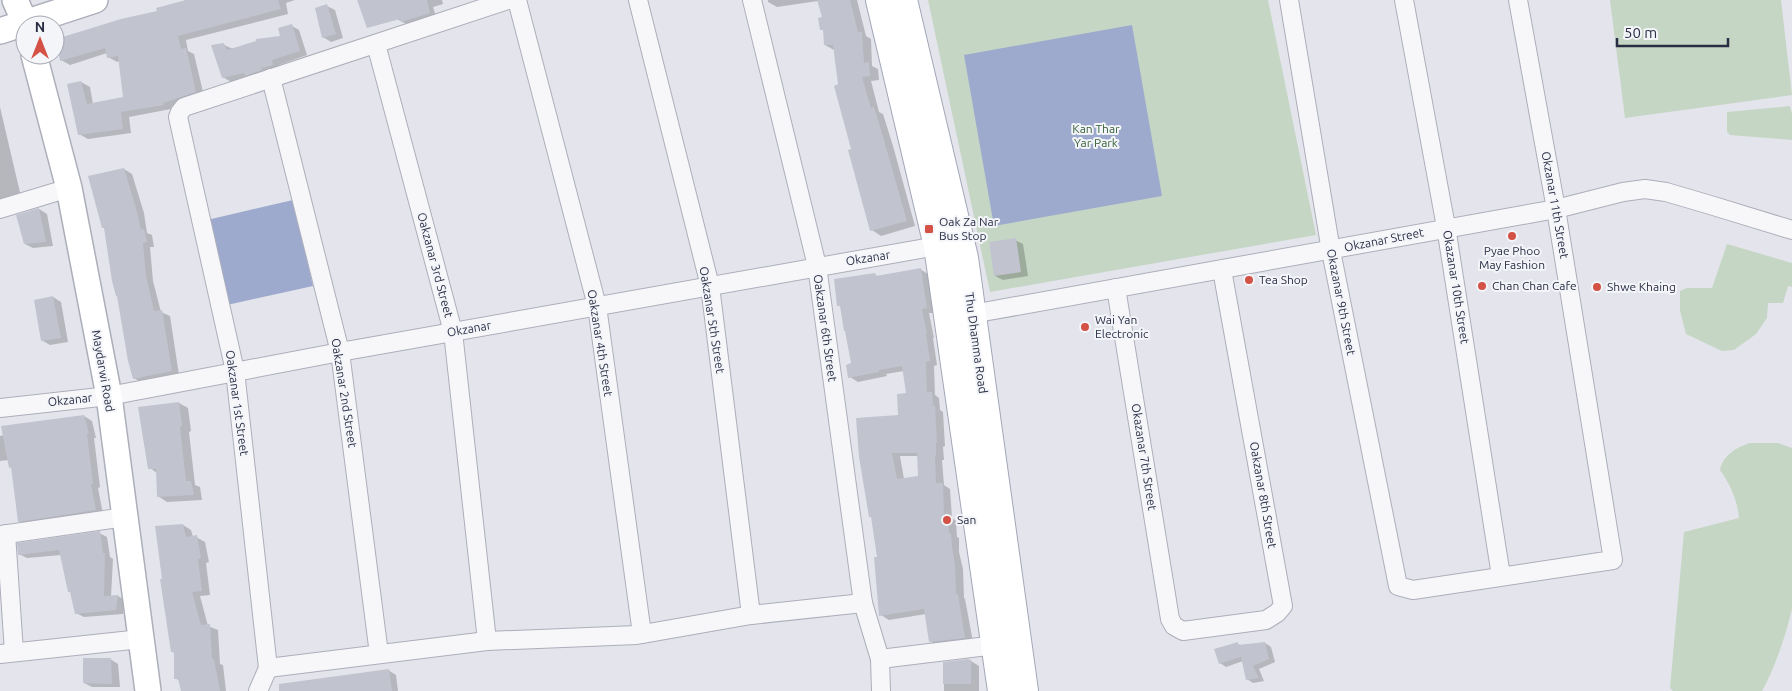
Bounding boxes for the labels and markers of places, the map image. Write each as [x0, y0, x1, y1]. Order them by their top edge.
place label: Oak Za Nar Bus Stop [939, 215, 999, 242]
marker: Oak Za Nar Bus Stop [923, 223, 935, 235]
marker: Pyae Phoo May Fashion [1506, 230, 1518, 242]
place label: Pyae Phoo May Fashion [1479, 244, 1545, 271]
place label: Tea Shop [1259, 273, 1308, 286]
marker: Tea Shop [1243, 274, 1255, 286]
place label: Chan Chan Cafe [1492, 279, 1577, 292]
marker: Chan Chan Cafe [1476, 280, 1488, 292]
place label: Shwe Khaing [1607, 280, 1676, 293]
marker: Shwe Khaing [1591, 281, 1603, 293]
place label: Wai Yan Electronic [1095, 313, 1149, 340]
marker: Wai Yan Electronic [1079, 321, 1091, 333]
place label: San [957, 513, 976, 526]
marker: San [941, 514, 953, 526]

